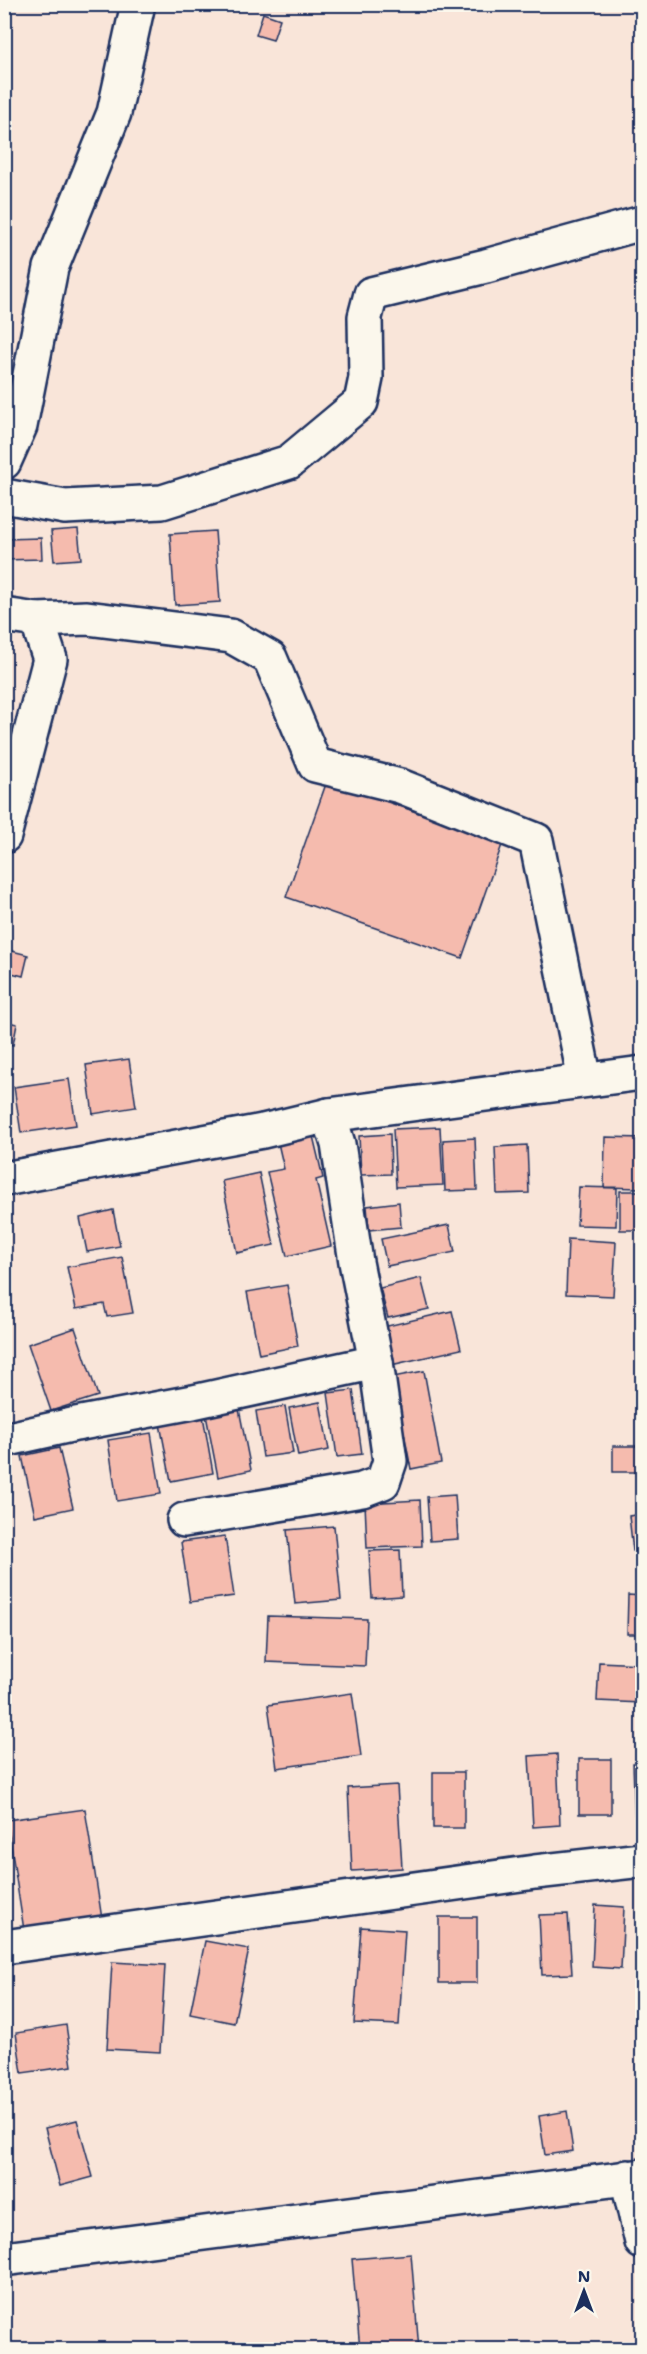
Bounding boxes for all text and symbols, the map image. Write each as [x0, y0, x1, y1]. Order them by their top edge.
north arrow [554, 2261, 614, 2321]
text: N [578, 2266, 590, 2287]

